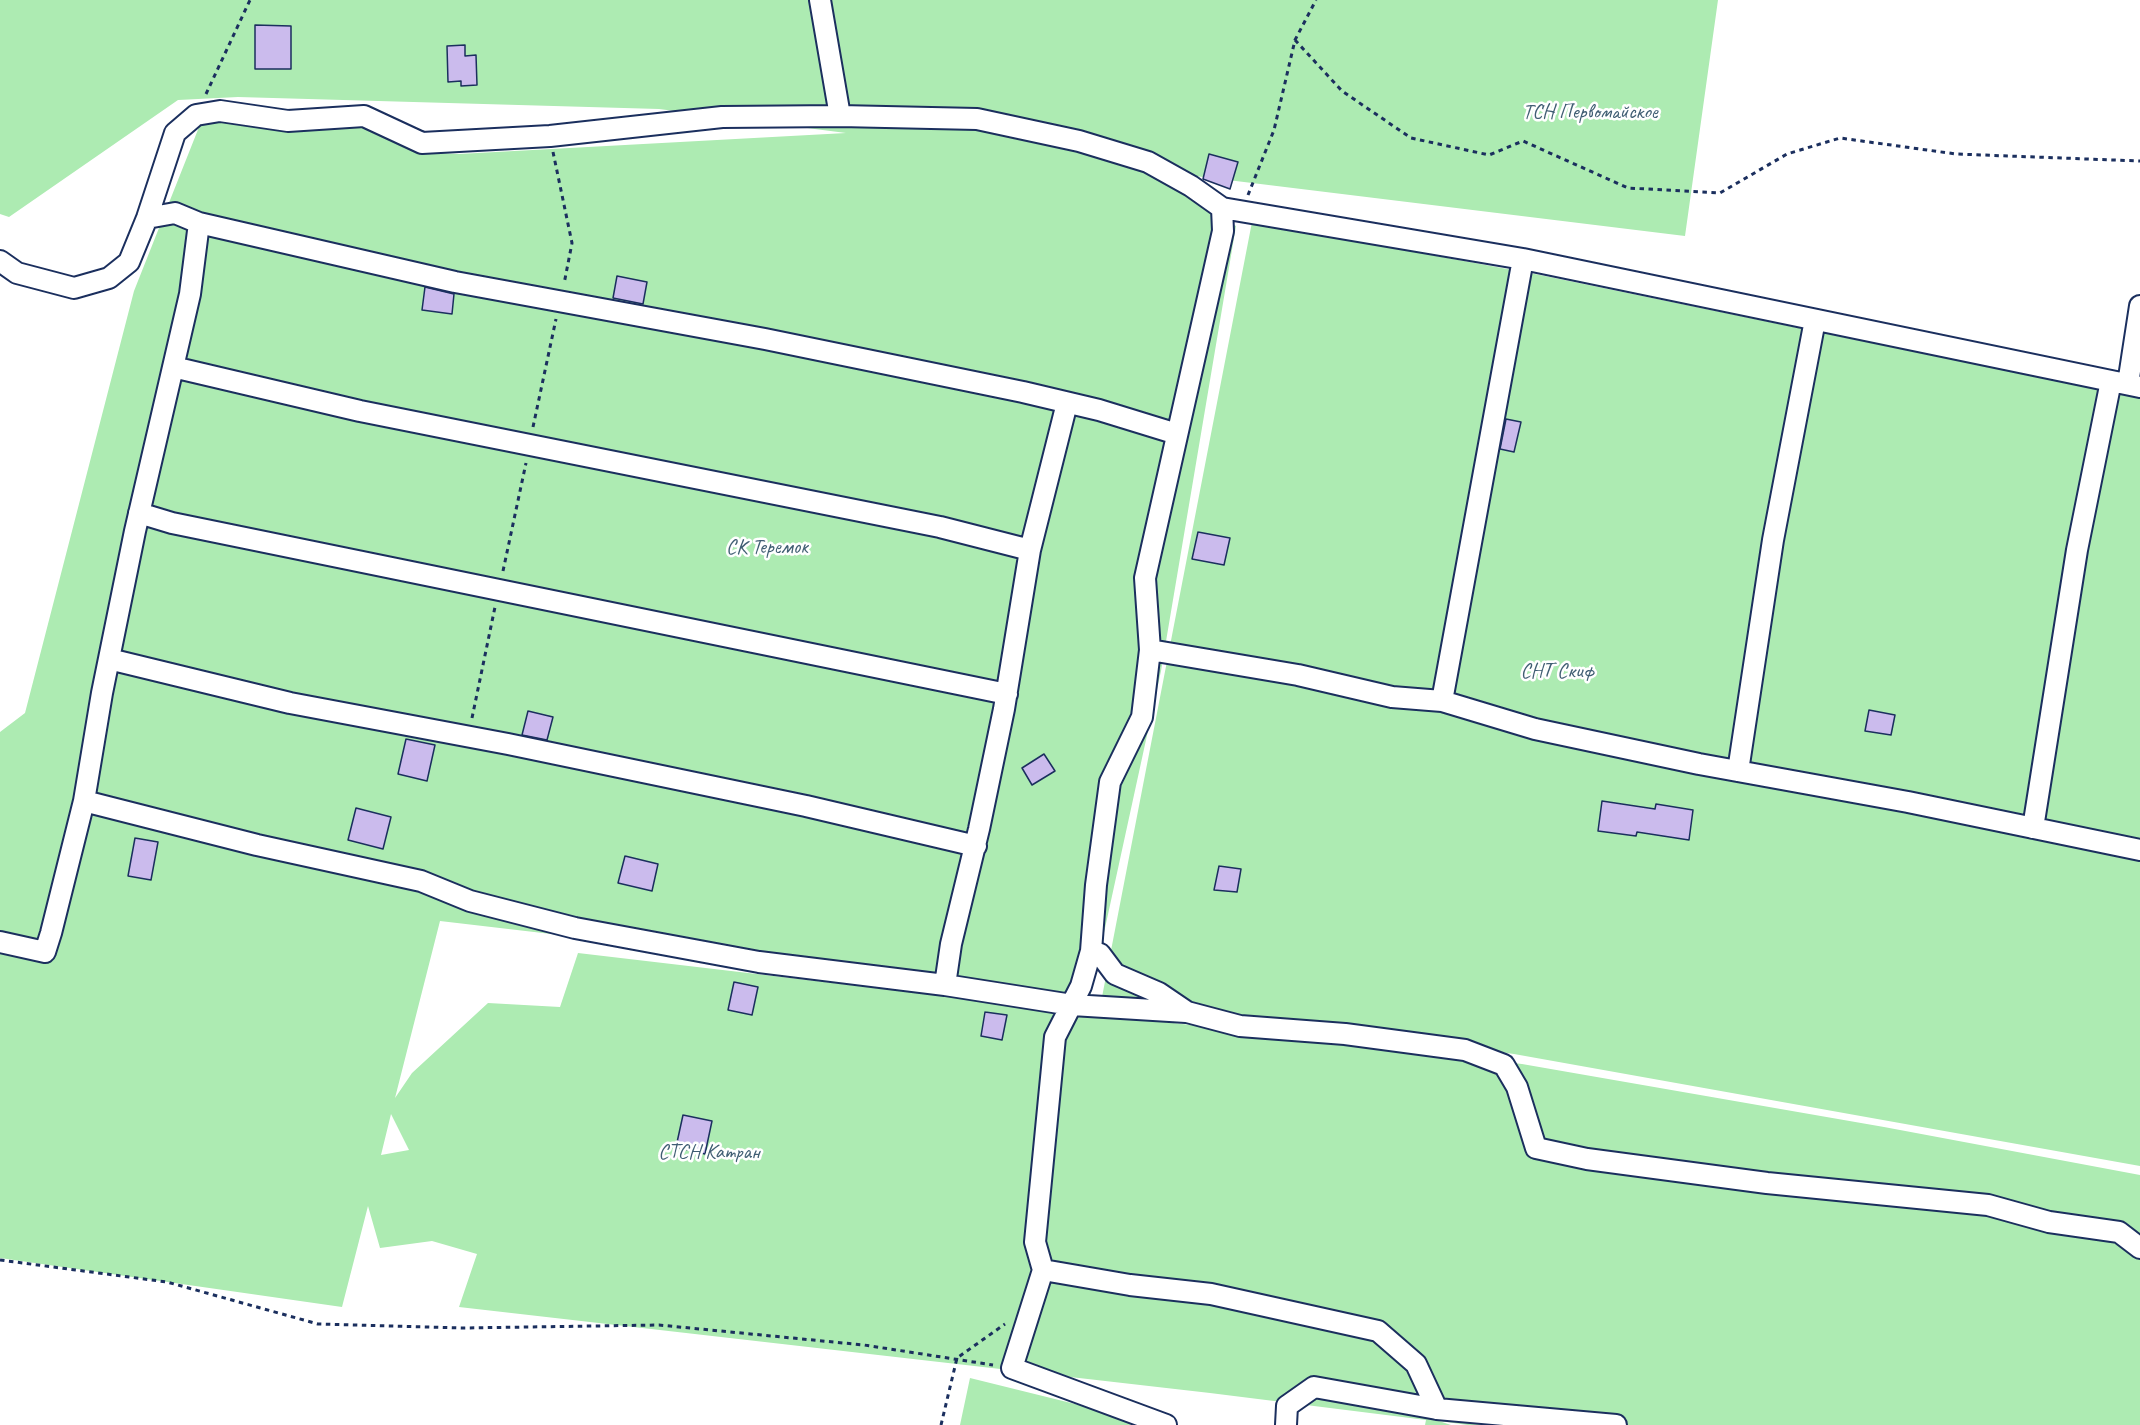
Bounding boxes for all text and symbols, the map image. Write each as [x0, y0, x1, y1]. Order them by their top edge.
park label: ТСН Первомайское [1522, 99, 1658, 125]
park label: СК Теремок [726, 534, 808, 560]
park label: СНТ Скиф [1520, 658, 1594, 684]
park label: СТСН Катран [658, 1139, 760, 1165]

